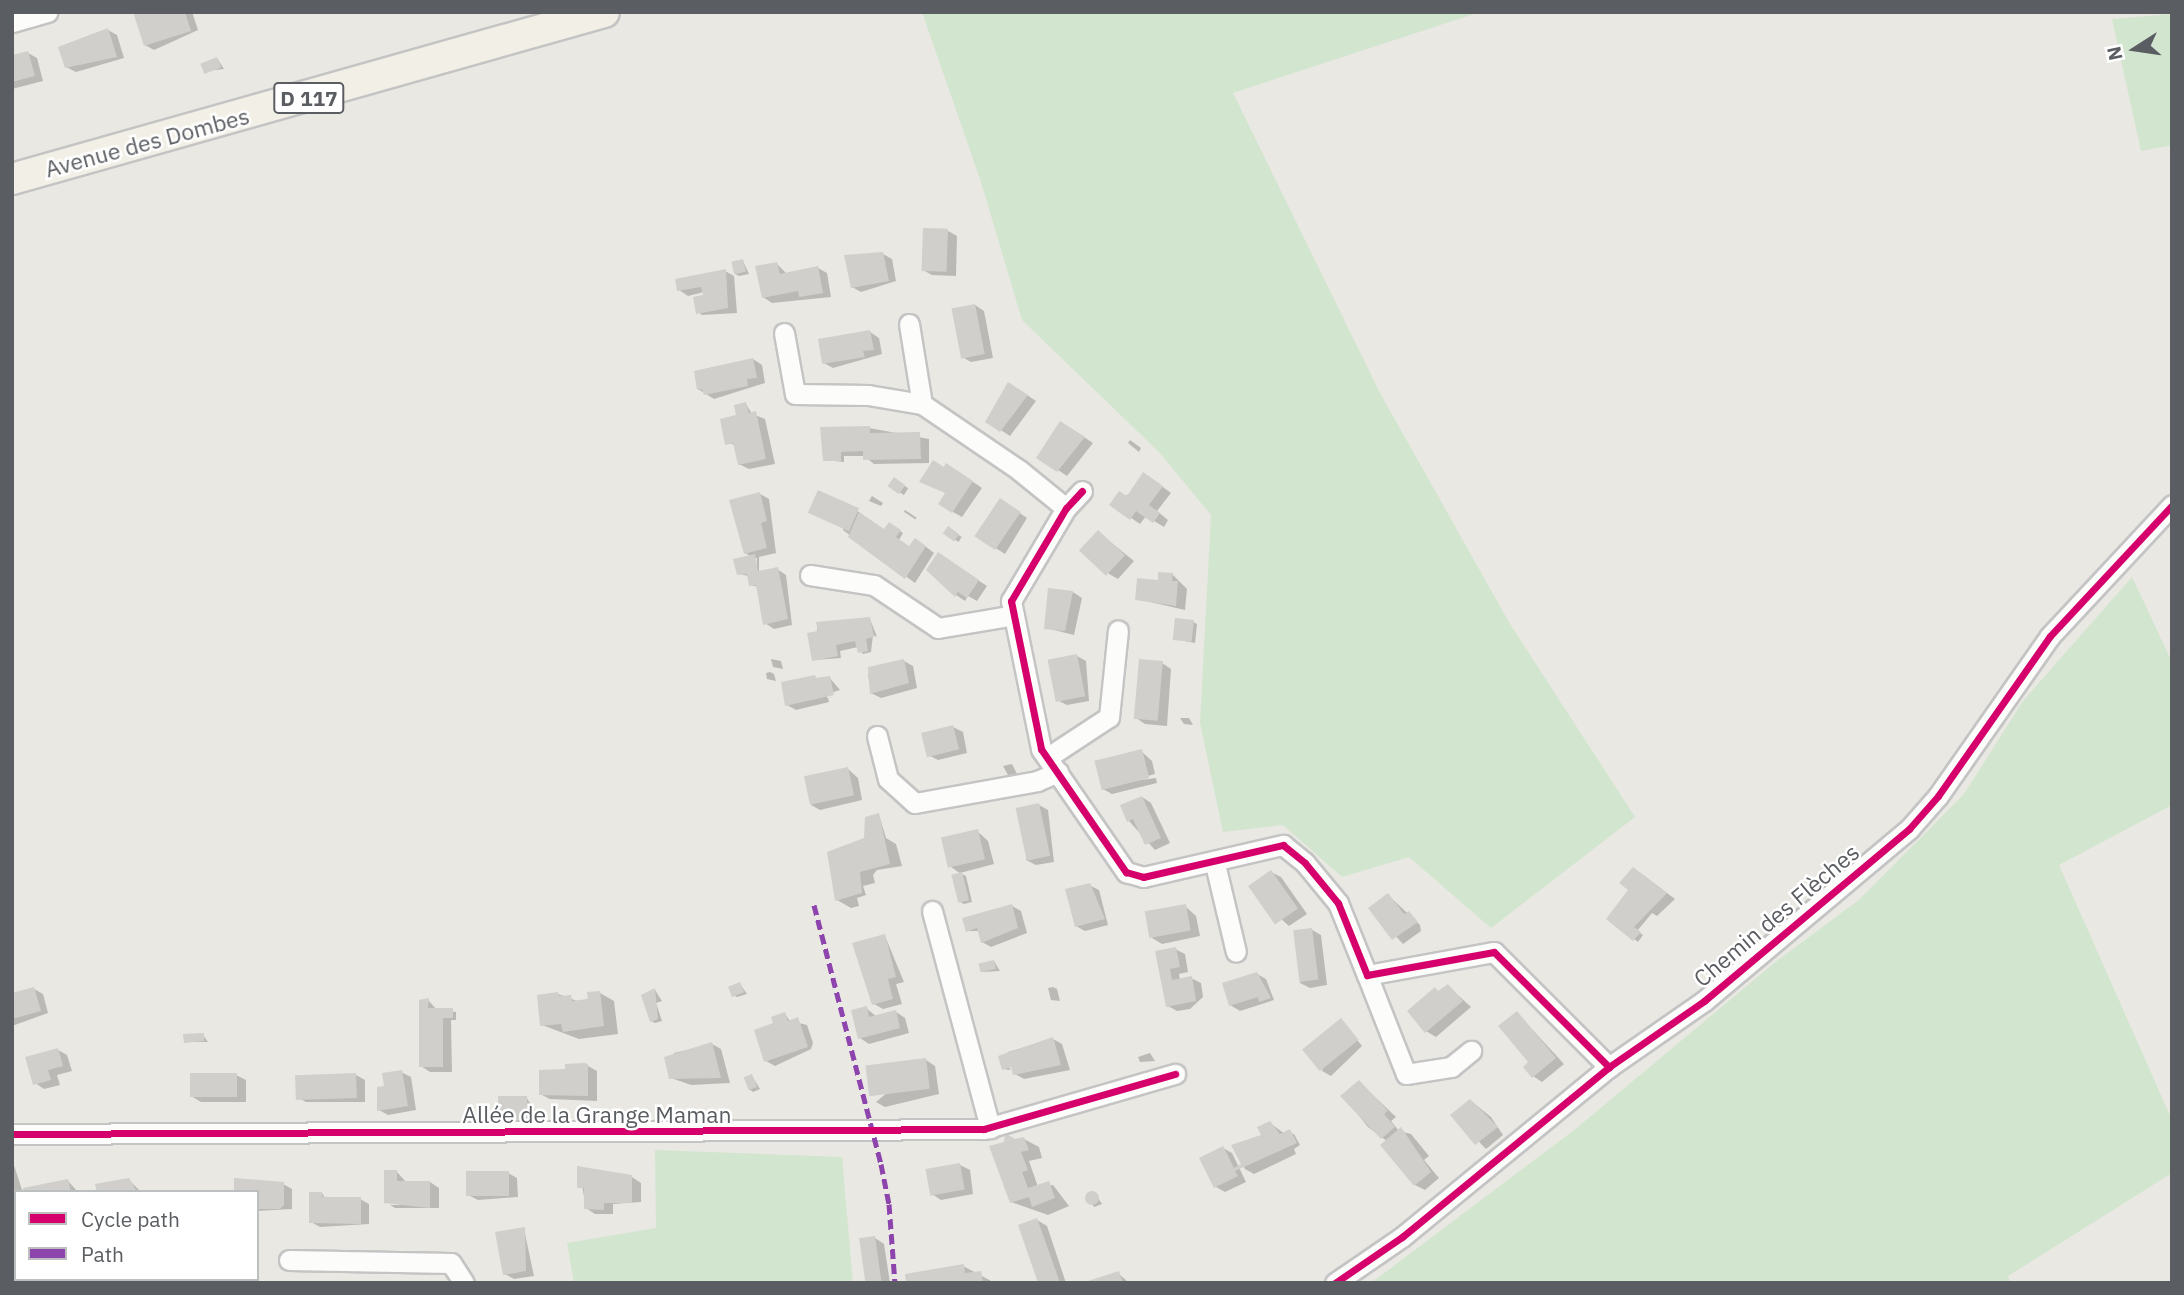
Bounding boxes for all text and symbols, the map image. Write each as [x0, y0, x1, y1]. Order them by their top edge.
north arrow [2100, 14, 2170, 84]
text: N [2101, 44, 2128, 63]
road number: D 117 [272, 80, 346, 116]
street label: Avenue des Dombes [42, 101, 252, 183]
street label: Chemin des Flèches [1688, 838, 1864, 992]
street label: Allée de la Grange Maman [462, 1100, 732, 1128]
legend [14, 1190, 259, 1281]
text: Cycle path [81, 1205, 180, 1233]
text: Path [81, 1240, 124, 1268]

